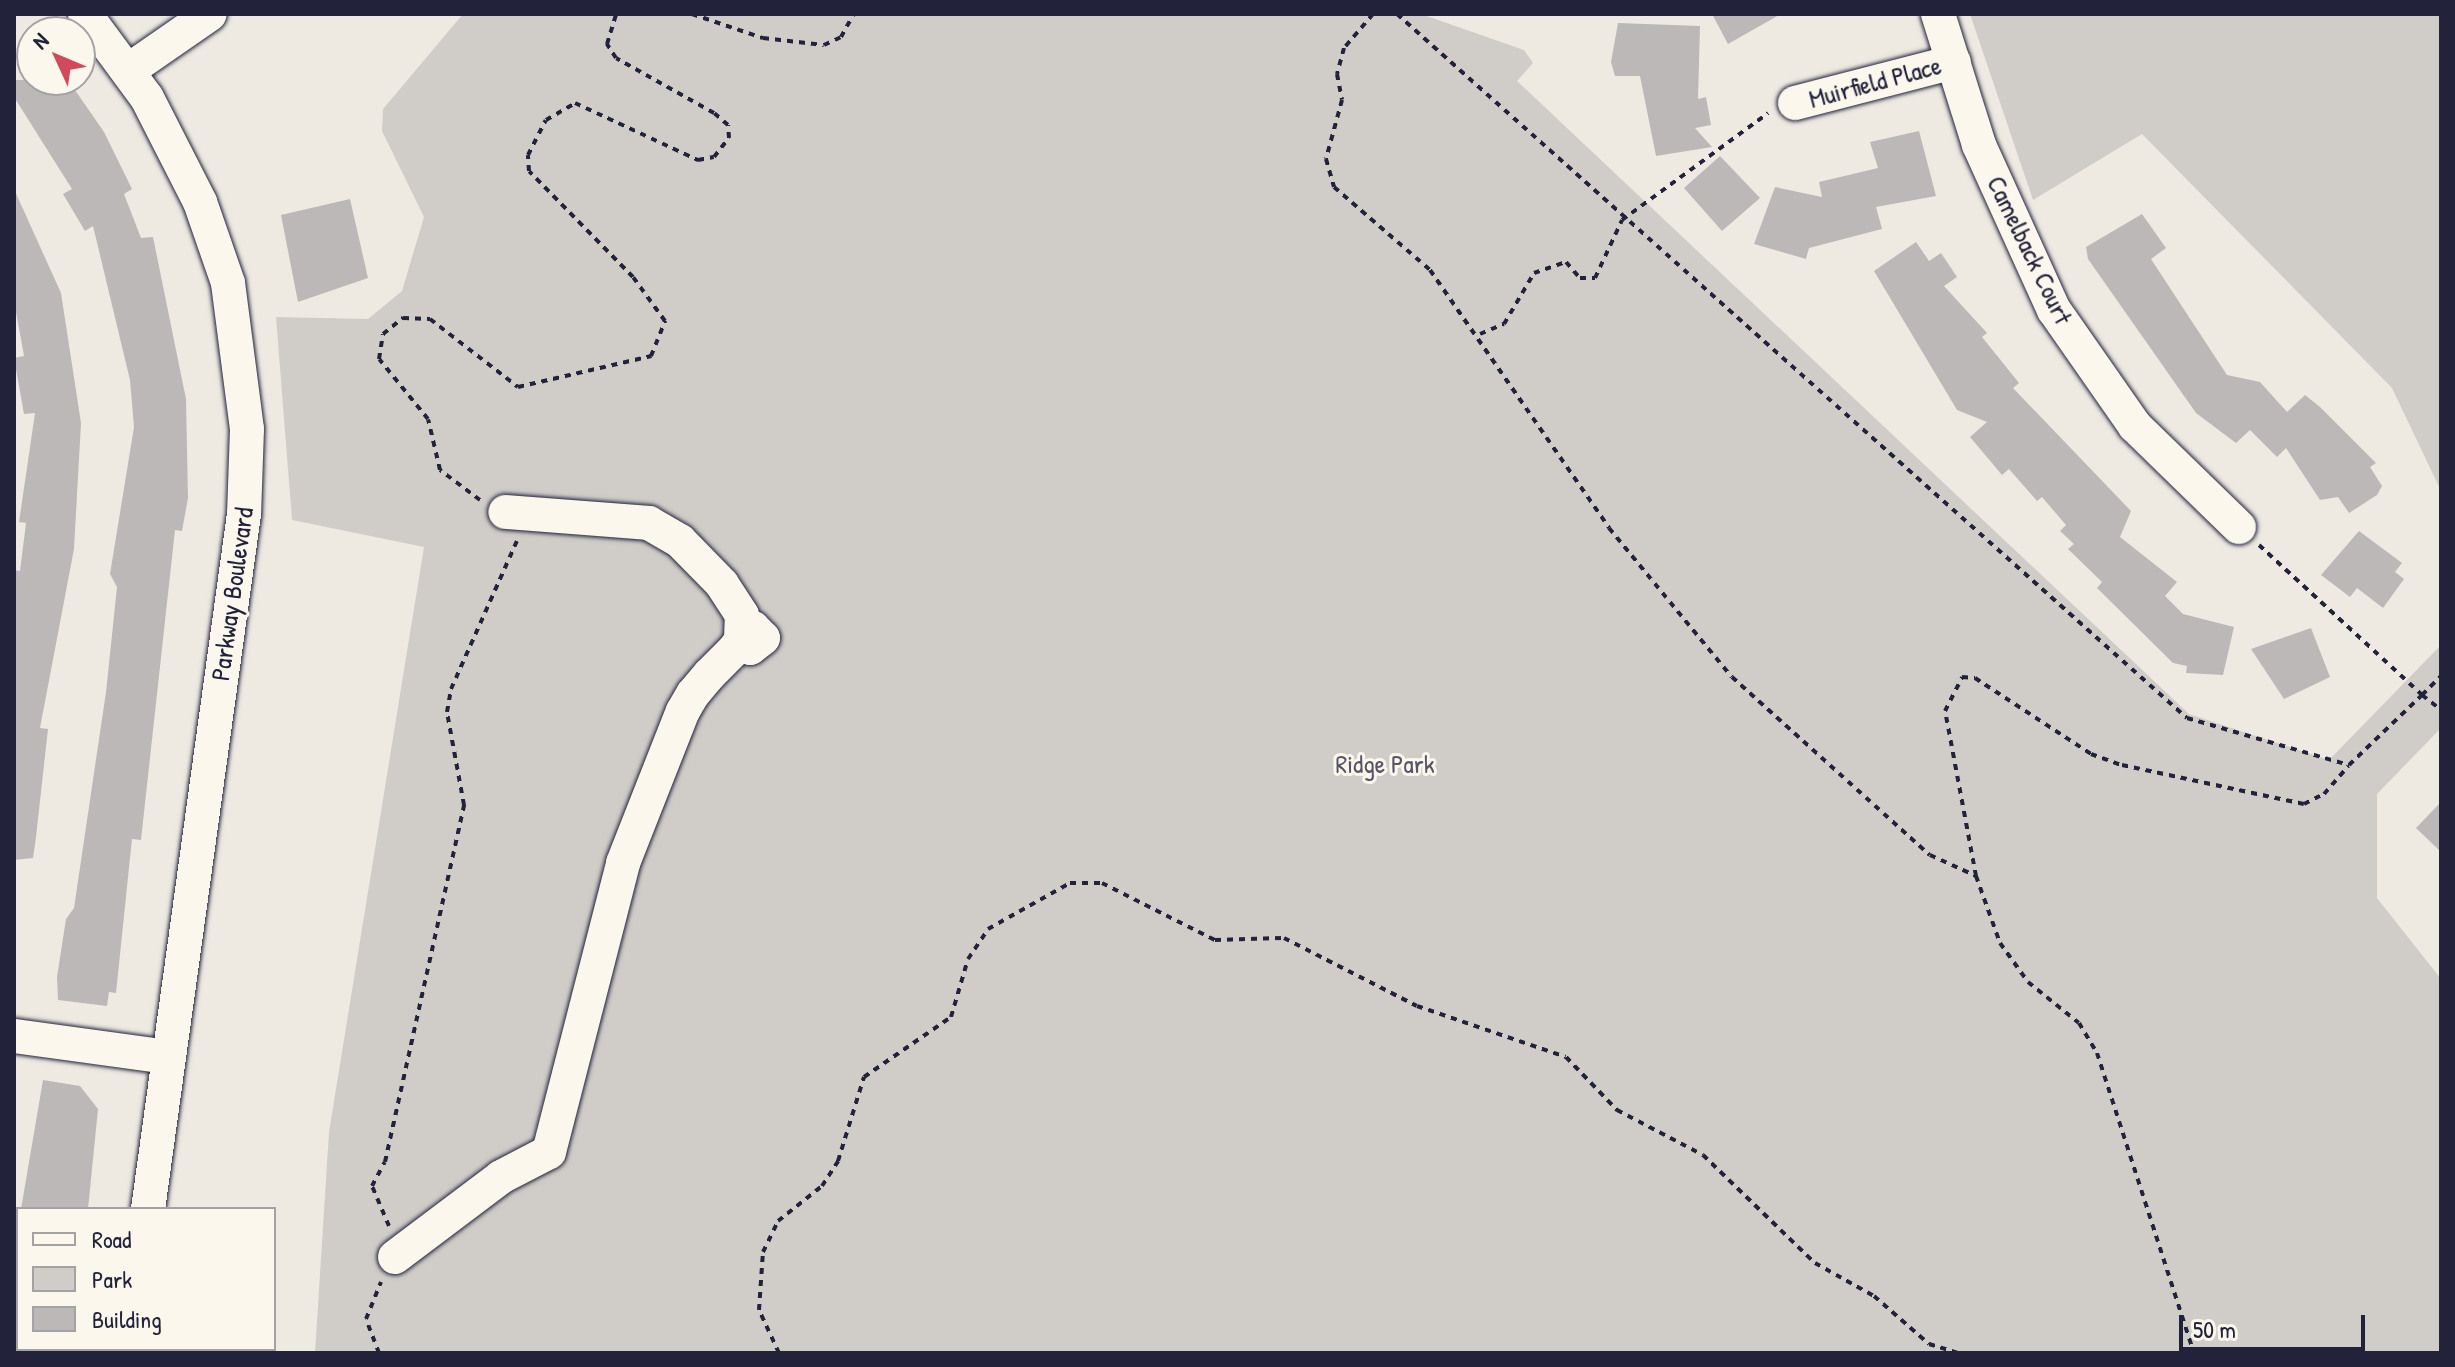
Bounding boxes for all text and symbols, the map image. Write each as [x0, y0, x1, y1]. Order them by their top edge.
north arrow [16, 16, 96, 96]
text: N [25, 26, 55, 55]
street label: Muirfield Place [1806, 49, 1944, 115]
street label: Camelback Court [1981, 171, 2079, 329]
street label: Parkway Boulevard [204, 505, 260, 683]
park label: Ridge Park [1335, 748, 1435, 780]
legend [16, 1207, 276, 1351]
text: Road [92, 1223, 131, 1255]
text: Park [92, 1263, 132, 1295]
scale bar [2183, 1299, 2369, 1349]
text: Building [92, 1303, 162, 1335]
text: 50 m [2193, 1313, 2236, 1345]

